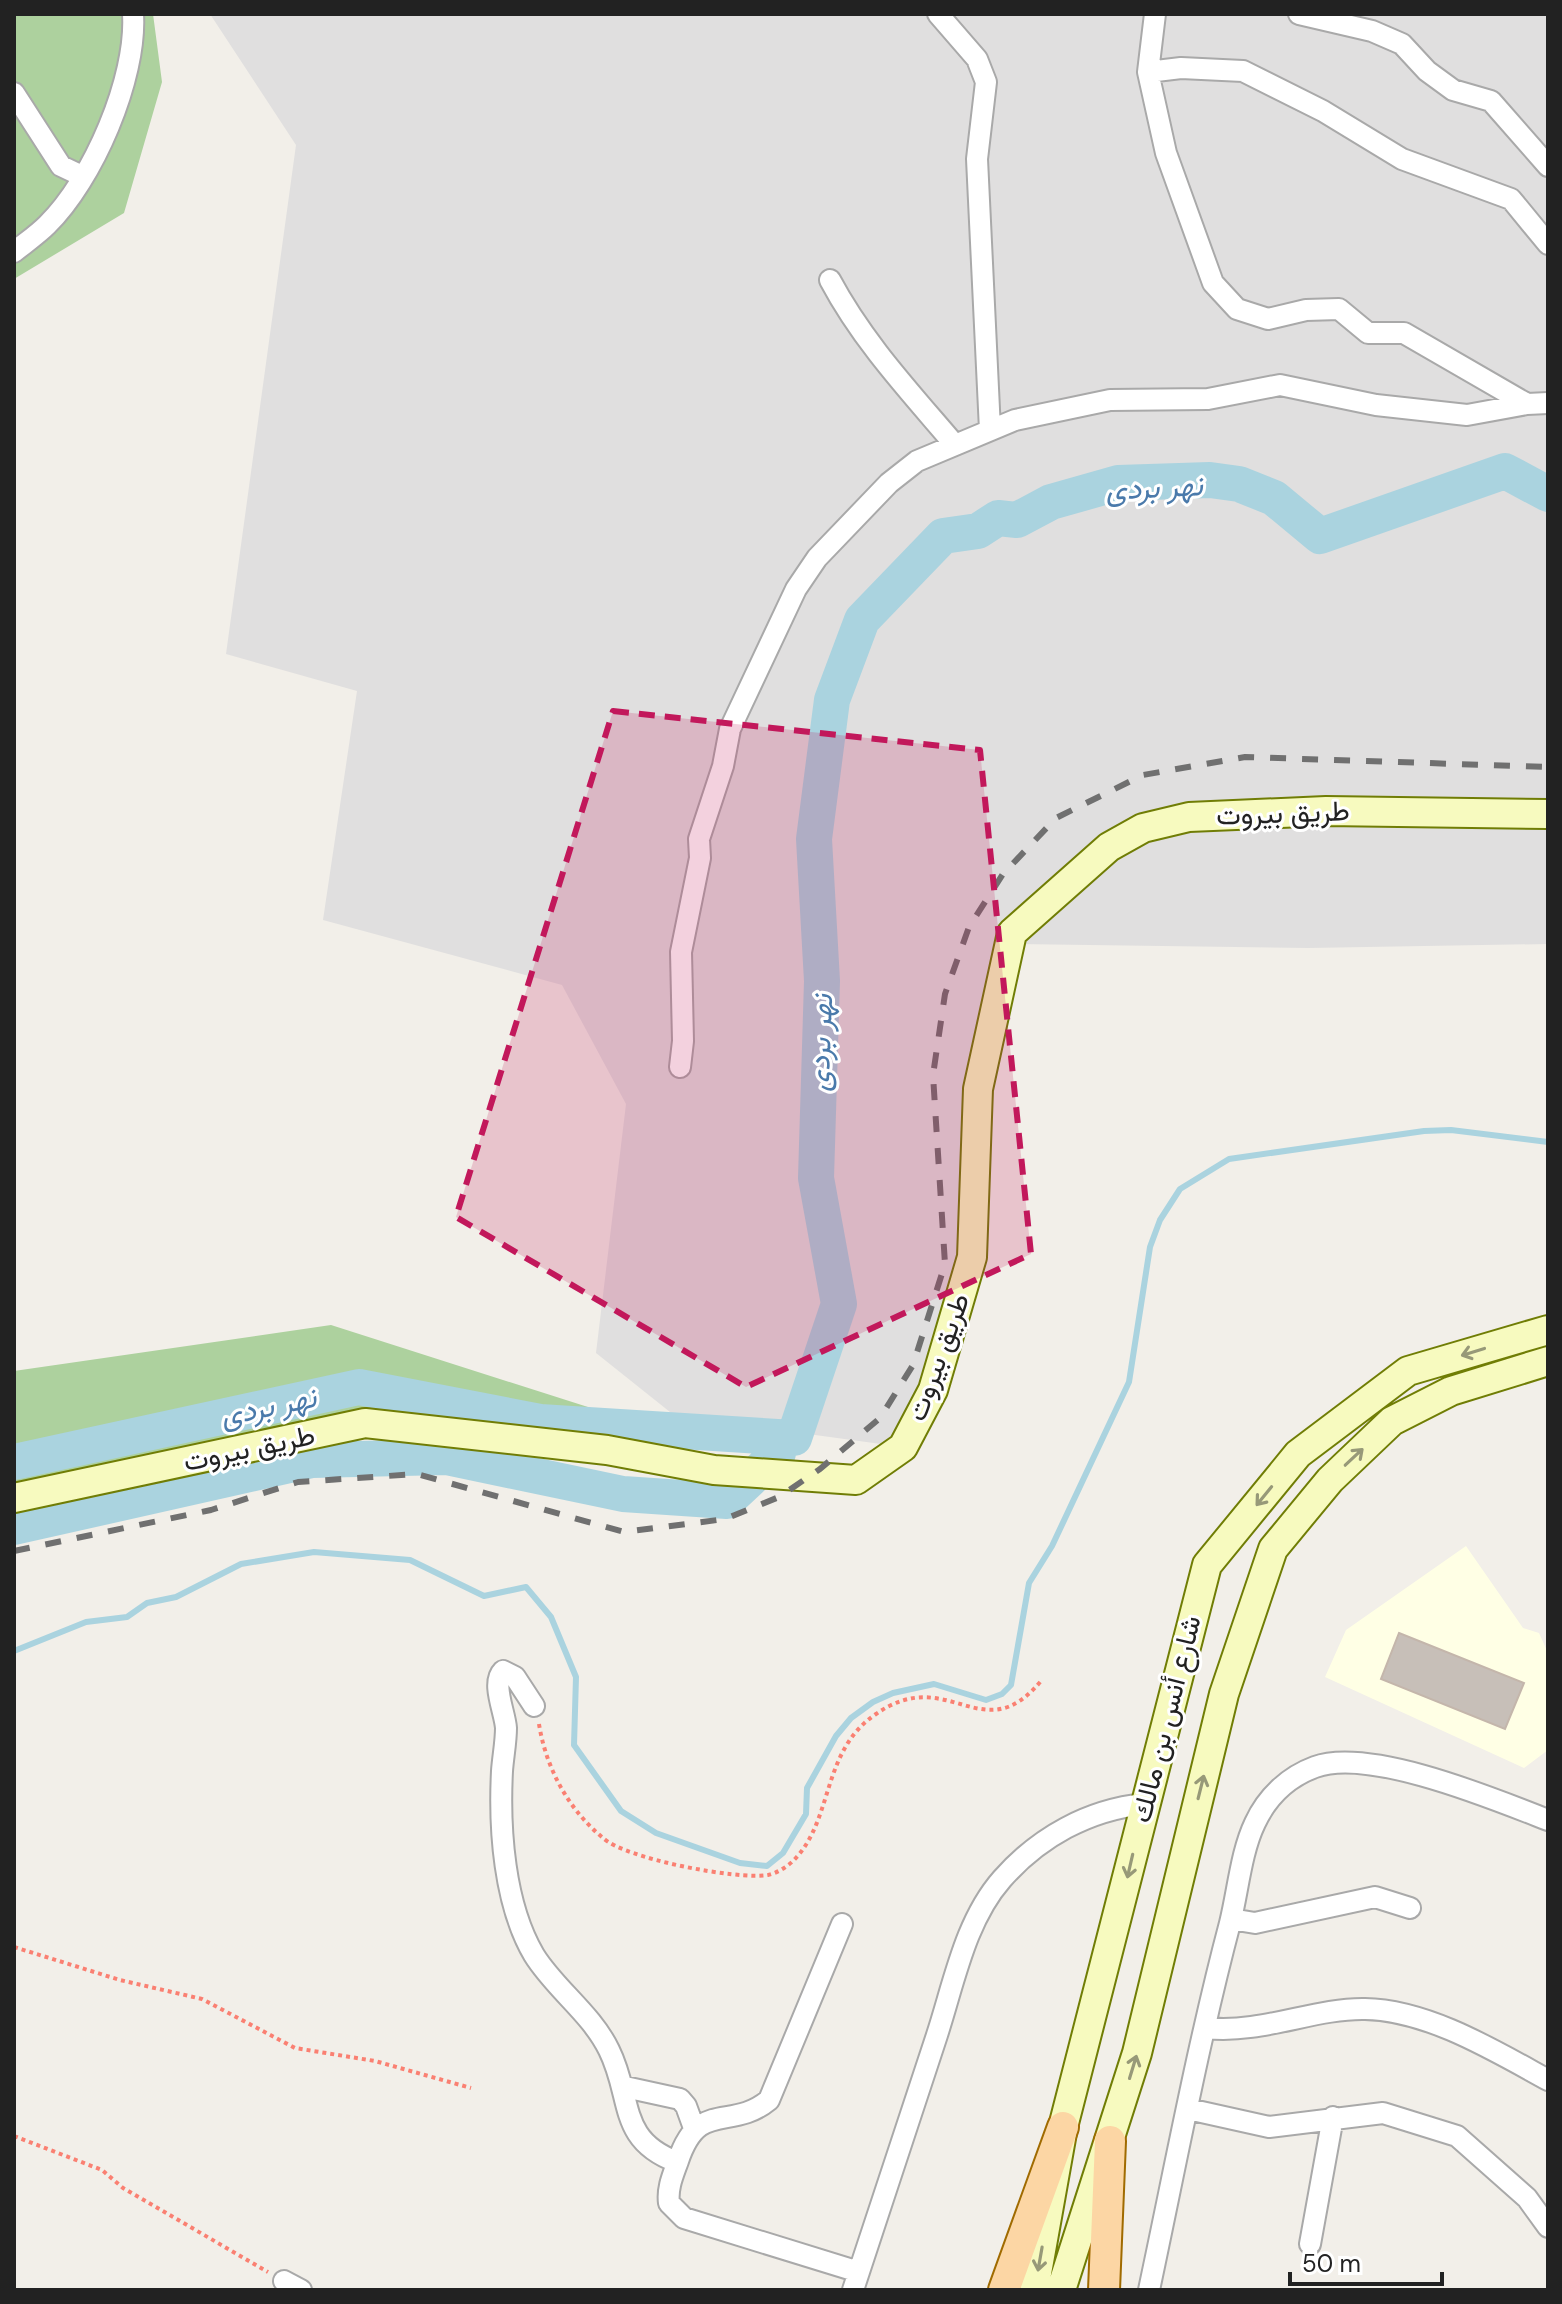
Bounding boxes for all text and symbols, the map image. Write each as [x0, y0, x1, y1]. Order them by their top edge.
water label: نهر بردى [1104, 465, 1205, 509]
street label: طريق بيروت [1216, 792, 1350, 834]
water label: نهر بردى [799, 992, 841, 1092]
street label: طريق بيروت [898, 1288, 978, 1426]
one-way arrow [1461, 1345, 1487, 1360]
water label: نهر بردى [216, 1377, 321, 1435]
street label: طريق بيروت [180, 1416, 318, 1480]
one-way arrow [1344, 1448, 1364, 1467]
one-way arrow [1255, 1485, 1272, 1506]
street label: شارع أنس بن مالك [1122, 1612, 1210, 1826]
one-way arrow [1195, 1775, 1210, 1801]
one-way arrow [1121, 1853, 1136, 1878]
one-way arrow [1126, 2054, 1141, 2080]
scale bar [1290, 2236, 1442, 2286]
one-way arrow [1032, 2246, 1047, 2271]
text: 50 m [1302, 2248, 1361, 2279]

